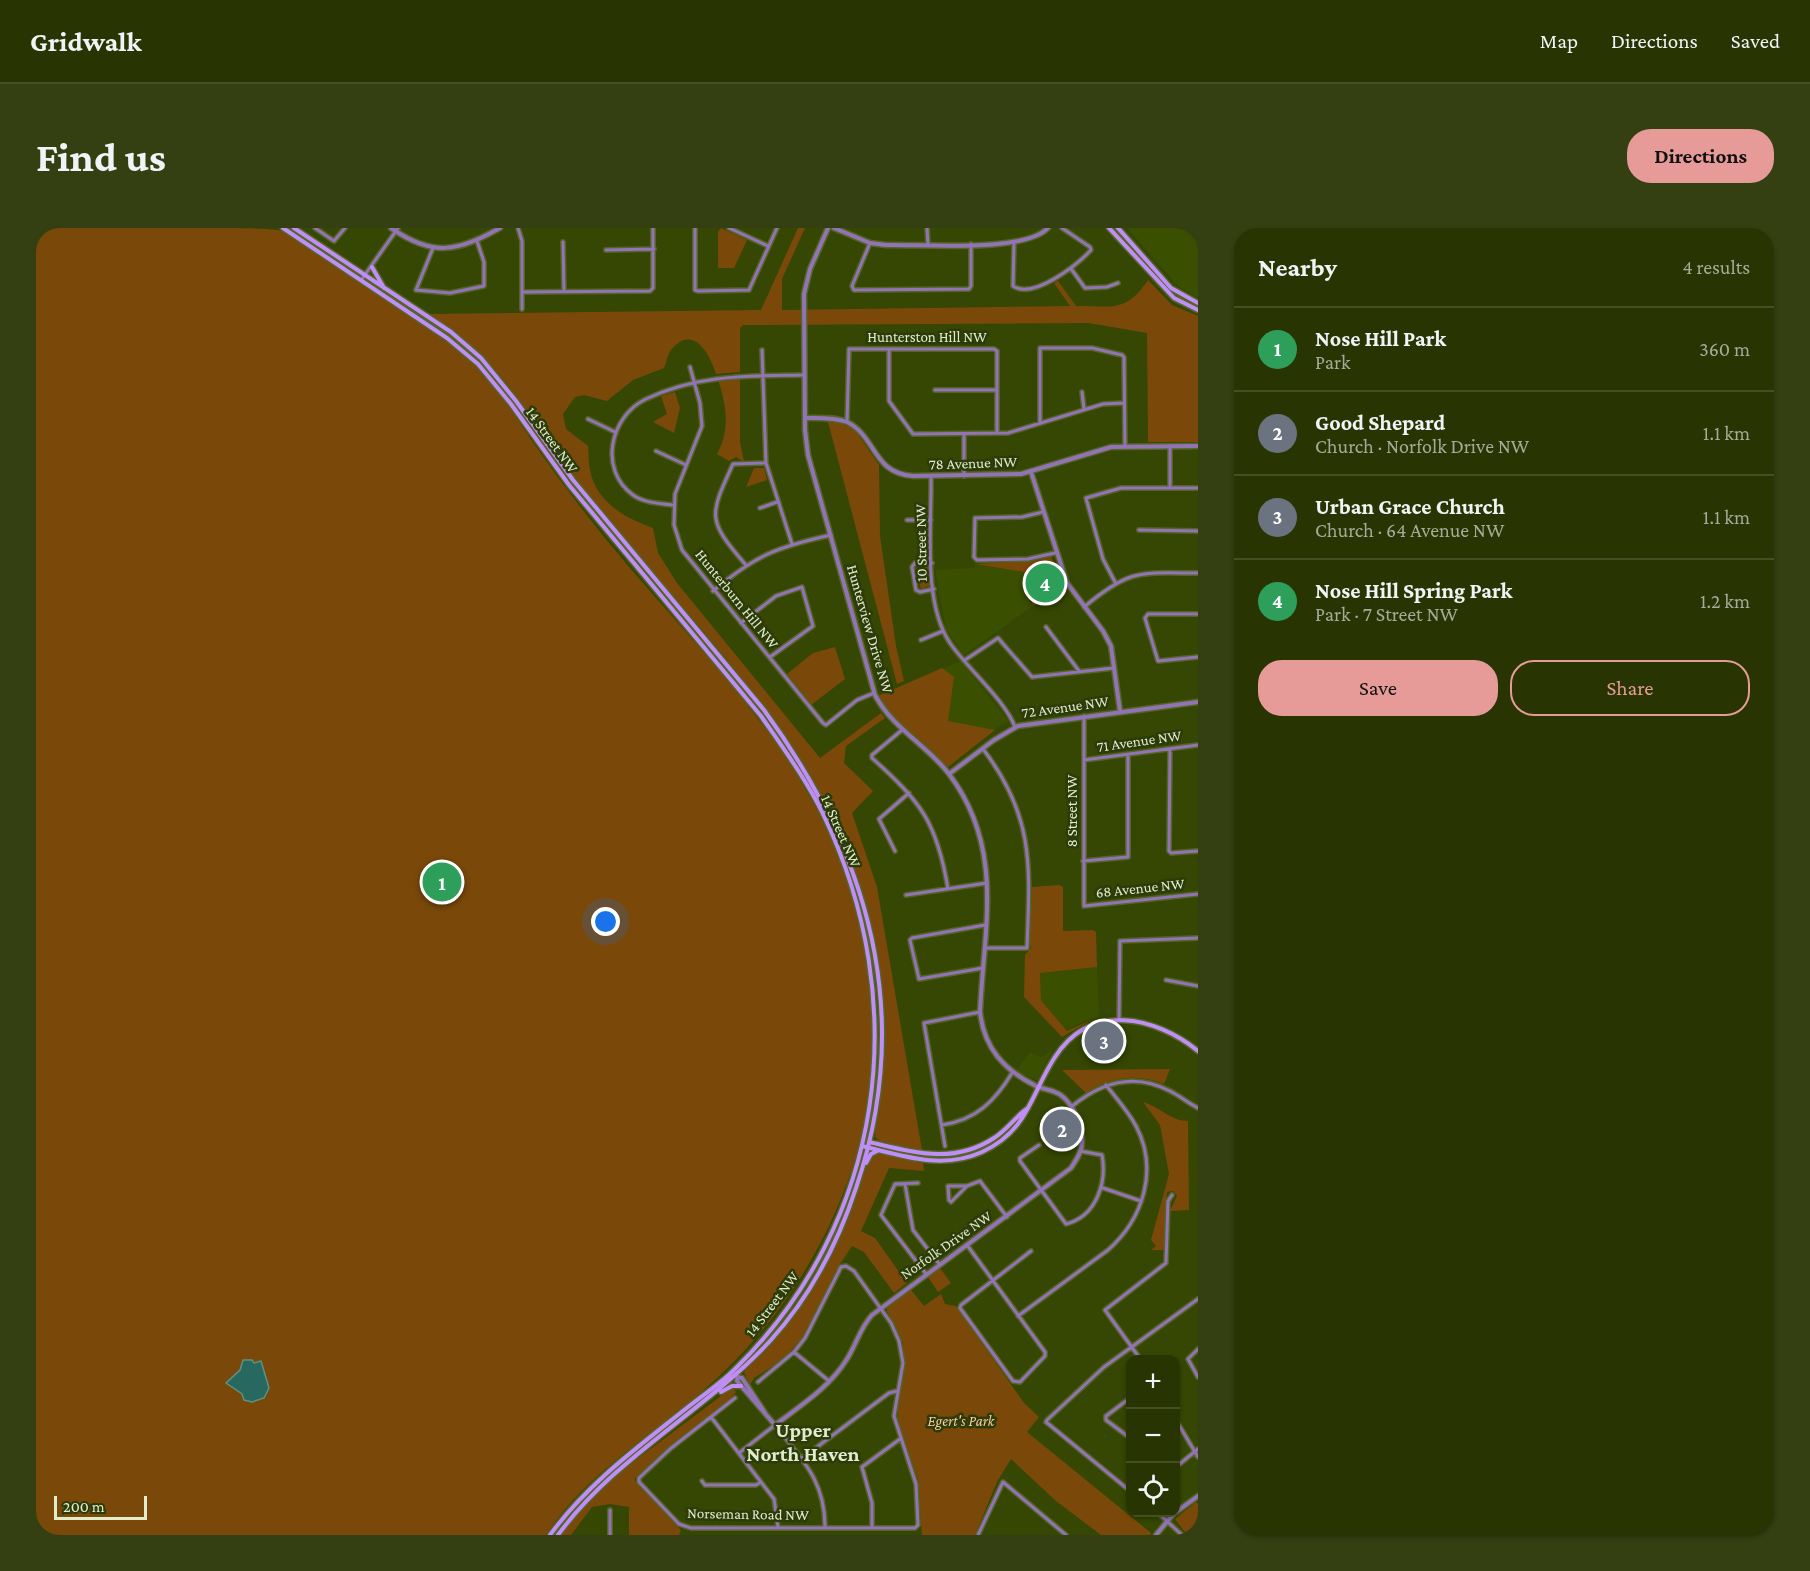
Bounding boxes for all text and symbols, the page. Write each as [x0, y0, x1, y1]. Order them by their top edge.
text: Gridwalk [30, 26, 142, 57]
text: Map [1540, 29, 1578, 53]
text: Directions [1611, 29, 1698, 53]
text: Saved [1731, 29, 1780, 53]
button: Directions [1627, 129, 1774, 183]
text: Find us [36, 133, 166, 180]
text: Nearby [1258, 253, 1337, 282]
text: 4 results [1683, 256, 1750, 278]
text: Nose Hill Park [1315, 326, 1446, 351]
street label: Hunterston Hill NW [867, 329, 987, 345]
text: 1 [1274, 338, 1281, 360]
text: 360 m [1699, 338, 1750, 360]
text: Park [1315, 351, 1351, 373]
street label: 14 Street NW [523, 404, 581, 476]
text: Good Shepard [1315, 410, 1445, 435]
text: 2 [1272, 422, 1283, 444]
text: 1.1 km [1703, 422, 1750, 444]
text: Church · Norfolk Drive NW [1315, 435, 1529, 457]
street label: 78 Avenue NW [929, 453, 1018, 473]
text: Urban Grace Church [1315, 494, 1505, 519]
street label: 10 Street NW [912, 504, 930, 582]
text: 3 [1273, 506, 1282, 528]
text: 1.1 km [1703, 506, 1750, 528]
text: Church · 64 Avenue NW [1315, 519, 1504, 541]
street label: Hunterburn Hill NW [692, 546, 782, 652]
pin: 4 [1026, 560, 1064, 606]
street label: Hunterview Drive NW [844, 563, 896, 695]
text: Nose Hill Spring Park [1315, 578, 1513, 603]
text: 4 [1272, 590, 1283, 612]
text: 1.2 km [1700, 590, 1750, 612]
text: Park · 7 Street NW [1315, 603, 1458, 625]
button: Save [1258, 660, 1498, 716]
button: Share [1510, 660, 1750, 716]
street label: 72 Avenue NW [1021, 693, 1110, 721]
street label: 71 Avenue NW [1096, 727, 1183, 755]
street label: 8 Street NW [1064, 775, 1080, 847]
street label: 14 Street NW [818, 793, 864, 870]
pin: 1 [422, 860, 462, 904]
street label: 68 Avenue NW [1095, 875, 1185, 901]
your location [591, 907, 620, 936]
pin: 3 [1084, 1018, 1124, 1064]
pin: 2 [1042, 1106, 1082, 1152]
street label: Norfolk Drive NW [897, 1208, 995, 1282]
street label: 14 Street NW [742, 1268, 802, 1340]
map controls [1126, 1355, 1180, 1517]
button: + [1126, 1355, 1180, 1409]
button: − [1126, 1409, 1180, 1463]
park label: Egert's Park [928, 1413, 996, 1430]
district label: Upper North Haven [746, 1418, 860, 1466]
button: locate [1126, 1463, 1180, 1517]
scale bar [54, 1493, 147, 1520]
text: 200 m [63, 1498, 105, 1515]
street label: Norseman Road NW [687, 1505, 809, 1523]

